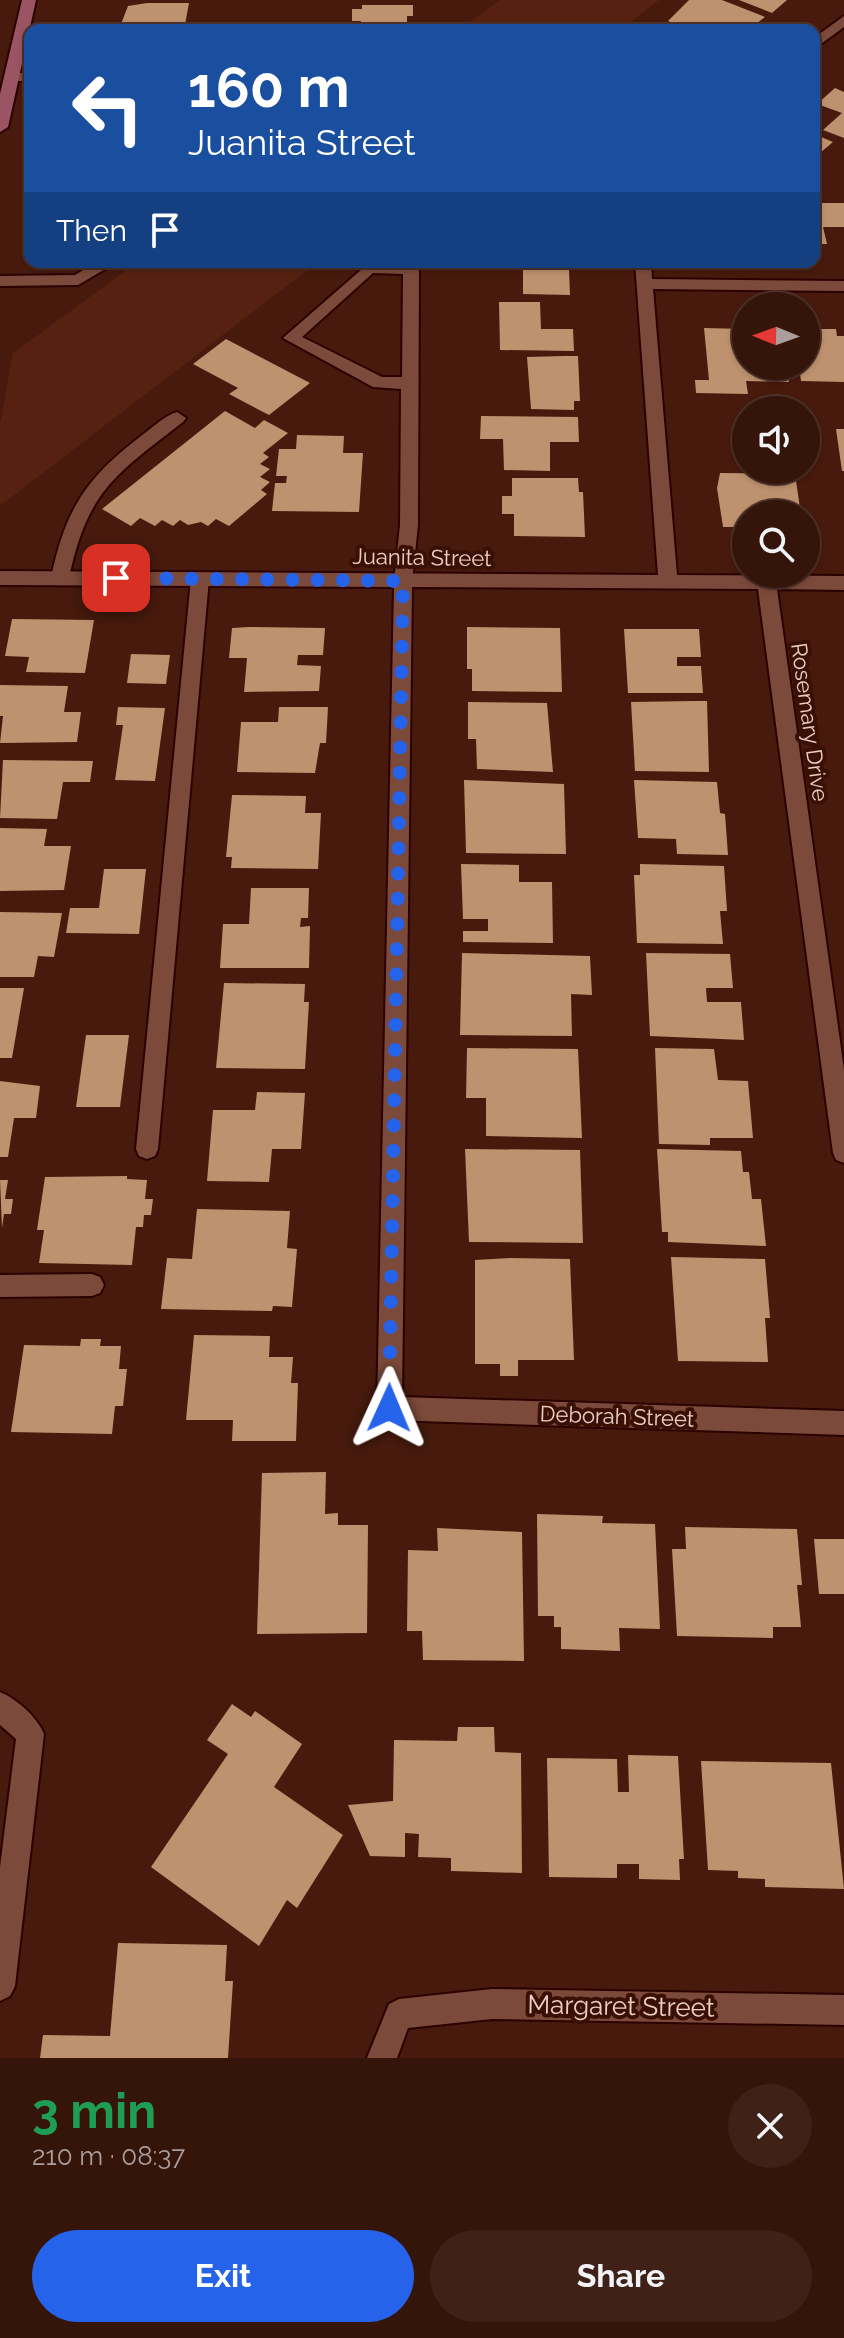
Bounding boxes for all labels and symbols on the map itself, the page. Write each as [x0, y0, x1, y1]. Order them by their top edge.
north arrow [732, 292, 820, 380]
street label: Juanita Street [352, 543, 492, 571]
pin [82, 544, 150, 612]
street label: Rosemary Drive [786, 641, 834, 803]
position arrow [347, 1366, 431, 1450]
street label: Deborah Street [539, 1400, 695, 1432]
street label: Margaret Street [527, 1989, 715, 2023]

